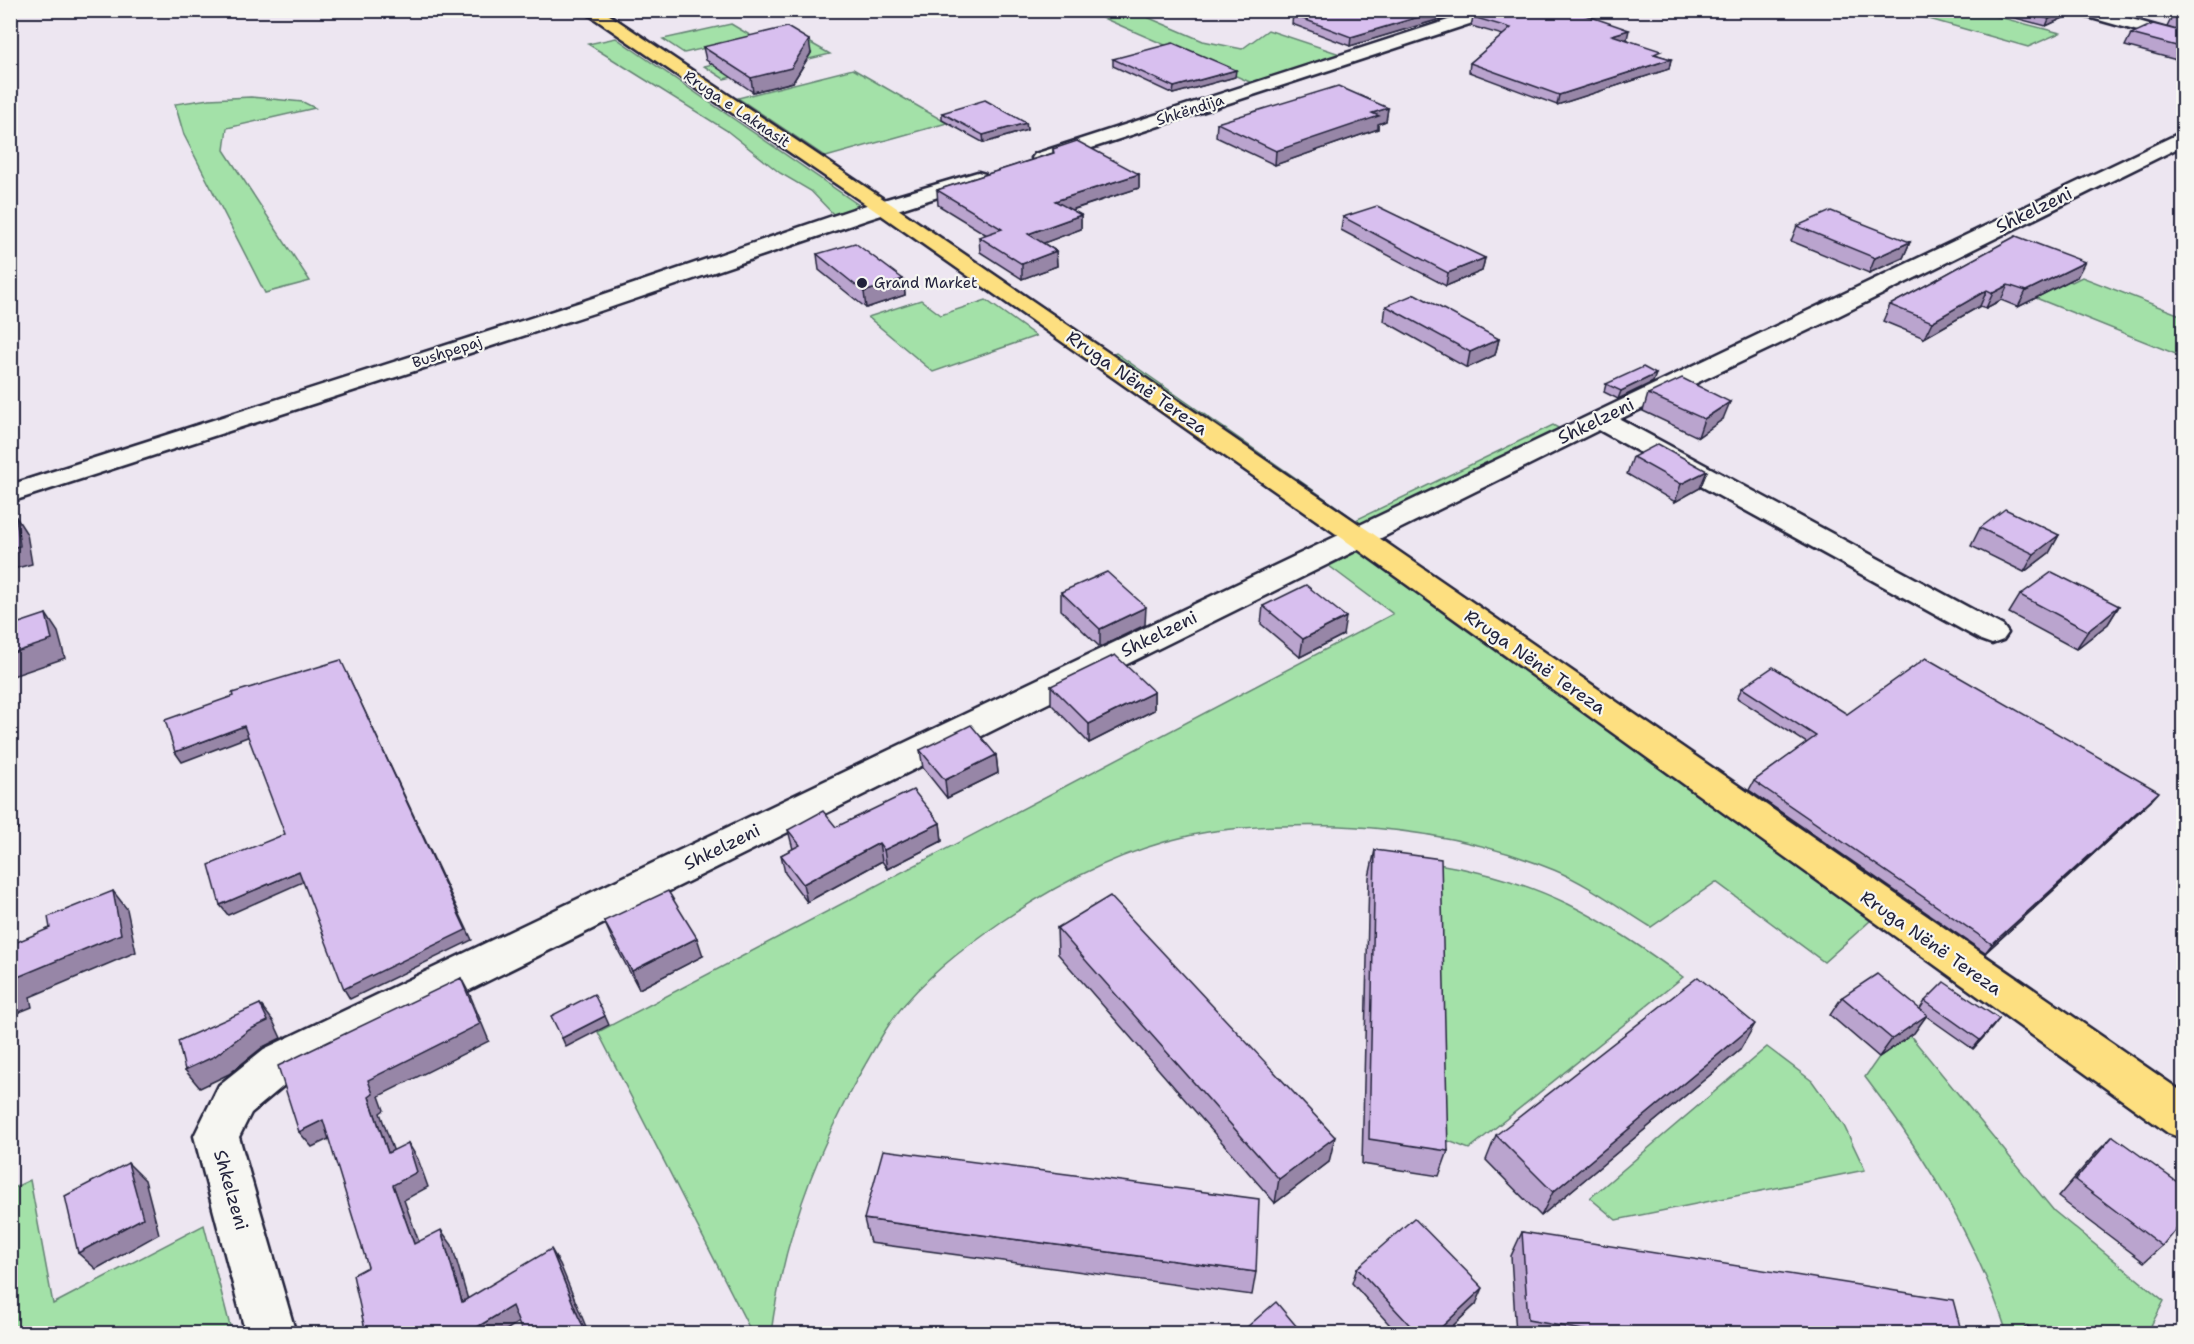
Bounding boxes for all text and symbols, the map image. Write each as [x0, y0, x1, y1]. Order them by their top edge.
street label: Rruga e Laknasit [680, 66, 794, 152]
street label: Shkëndija [1154, 89, 1227, 130]
street label: Shkelzeni [1992, 181, 2076, 239]
place label: Grand Market [874, 273, 978, 293]
marker: Grand Market [855, 276, 869, 290]
street label: Rruga Nënë Tereza [1062, 325, 1212, 441]
street label: Bushpepaj [410, 331, 484, 373]
street label: Shkelzeni [1554, 392, 1638, 450]
street label: Rruga Nënë Tereza [1460, 604, 1610, 720]
street label: Shkelzeni [1117, 605, 1201, 663]
street label: Shkelzeni [680, 818, 764, 876]
street label: Rruga Nënë Tereza [1856, 885, 2006, 1001]
street label: Shkelzeni [208, 1147, 254, 1233]

